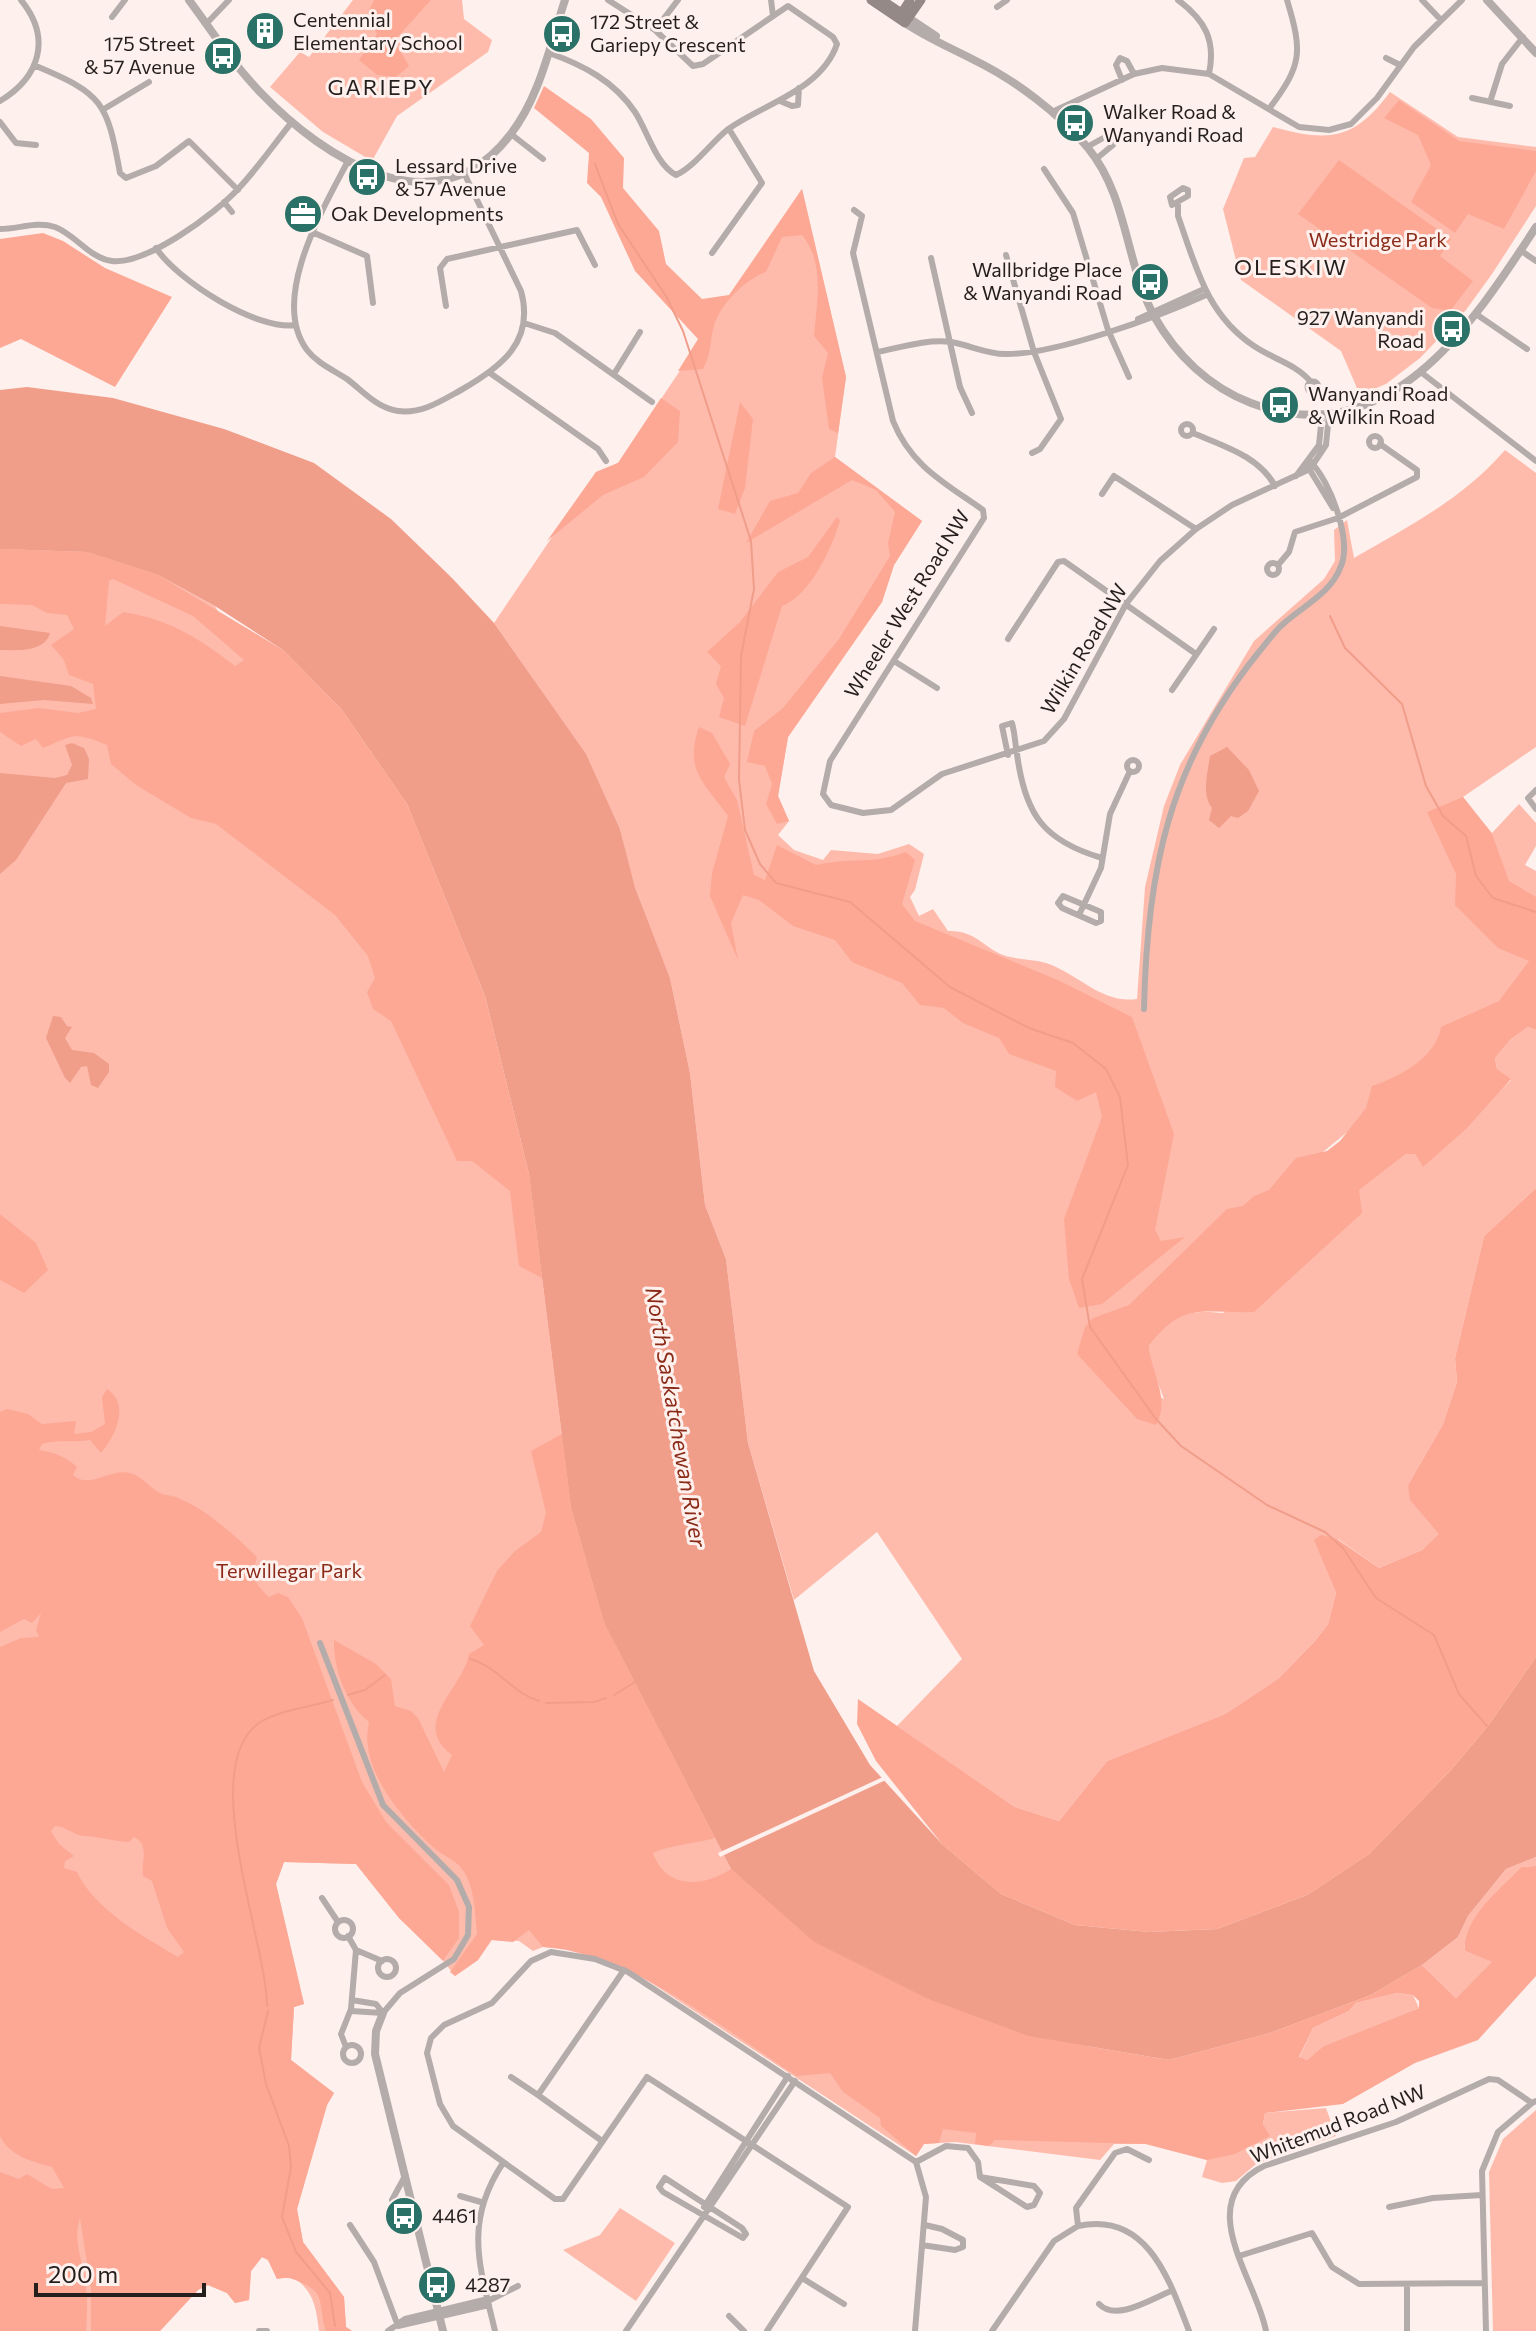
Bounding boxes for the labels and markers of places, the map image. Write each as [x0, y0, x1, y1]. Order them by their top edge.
place label: Centennial Elementary School [293, 7, 463, 54]
place label: 172 Street & Gariepy Crescent [590, 9, 746, 56]
building icon: Centennial Elementary School [244, 10, 286, 52]
bus stop icon: 172 Street & Gariepy Crescent [541, 13, 583, 55]
place label: 175 Street & 57 Avenue [84, 31, 195, 78]
bus stop icon: 175 Street & 57 Avenue [202, 35, 244, 77]
place label: Walker Road & Wanyandi Road [1103, 99, 1243, 146]
bus stop icon: Walker Road & Wanyandi Road [1054, 102, 1096, 144]
place label: Lessard Drive & 57 Avenue [395, 153, 517, 200]
bus stop icon: Lessard Drive & 57 Avenue [346, 156, 388, 198]
office icon: Oak Developments [282, 193, 324, 235]
place label: Oak Developments [331, 201, 504, 225]
place label: Wallbridge Place & Wanyandi Road [963, 257, 1122, 304]
bus stop icon: Wallbridge Place & Wanyandi Road [1129, 261, 1171, 303]
place label: 927 Wanyandi Road [1297, 305, 1424, 352]
bus stop icon: 927 Wanyandi Road [1431, 308, 1473, 350]
place label: Wanyandi Road & Wilkin Road [1308, 381, 1448, 428]
bus stop icon: Wanyandi Road & Wilkin Road [1259, 384, 1301, 426]
bus stop icon: 4461 [383, 2195, 425, 2237]
place label: 4461 [432, 2203, 477, 2227]
bus stop icon: 4287 [416, 2264, 458, 2306]
place label: 4287 [465, 2272, 510, 2296]

